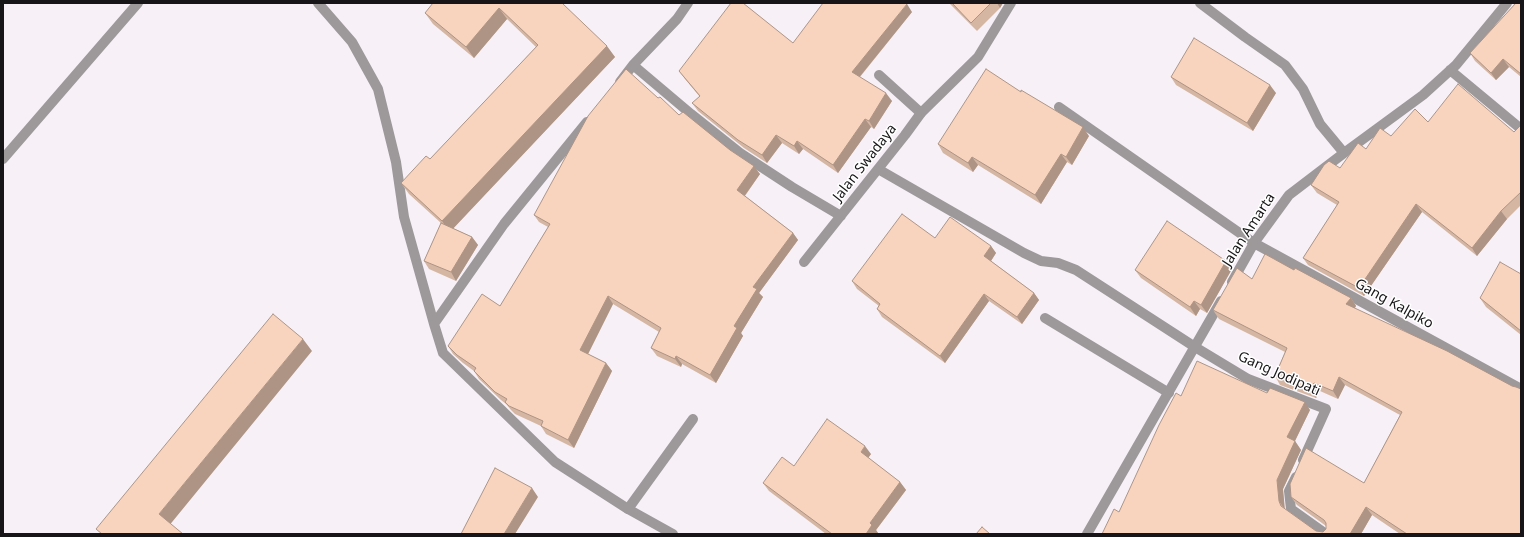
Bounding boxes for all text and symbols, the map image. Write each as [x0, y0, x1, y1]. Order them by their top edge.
street label: Jalan Swadaya [830, 121, 900, 205]
street label: Jalan Amarta [1219, 190, 1279, 270]
street label: Gang Kalpiko [1352, 276, 1436, 332]
street label: Gang Jodipati [1235, 348, 1323, 400]

